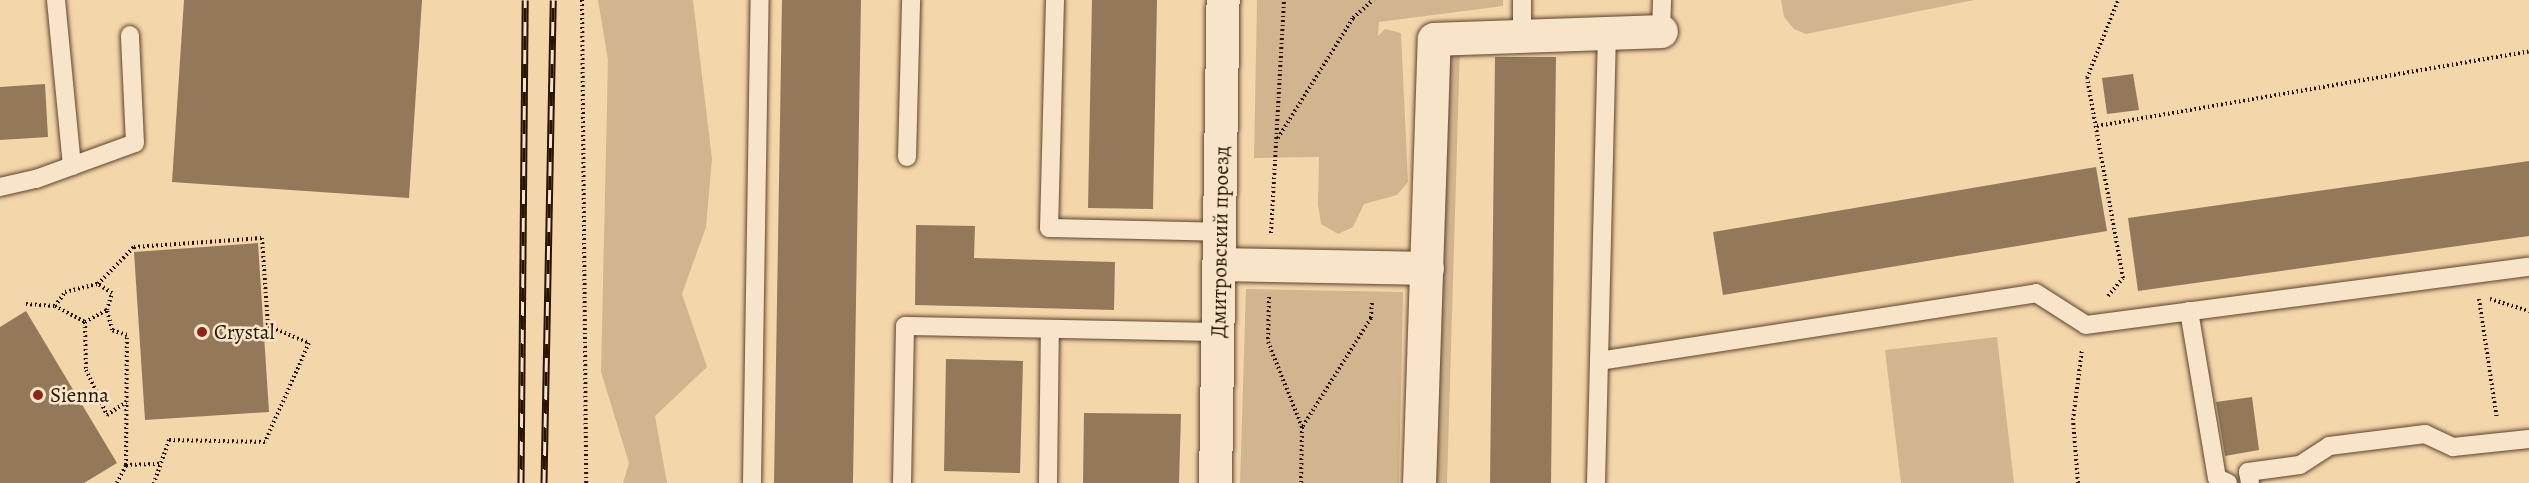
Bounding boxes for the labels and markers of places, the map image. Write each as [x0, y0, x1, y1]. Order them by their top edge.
place label: Crystal [214, 319, 275, 345]
marker: Crystal [195, 325, 209, 339]
place label: Sienna [50, 382, 109, 408]
marker: Sienna [31, 388, 45, 402]

